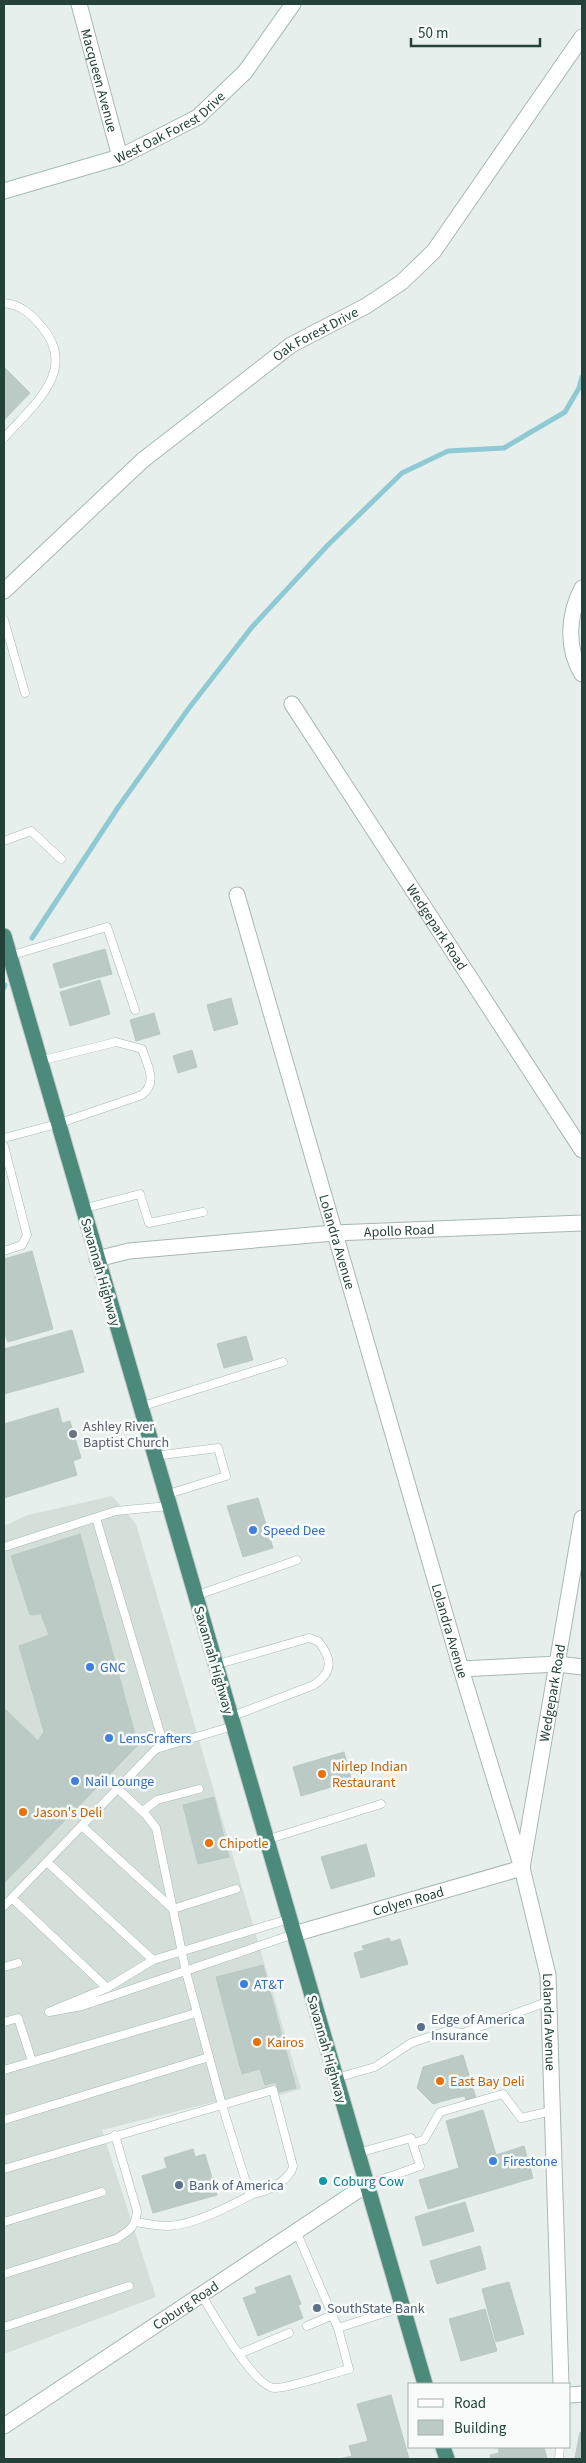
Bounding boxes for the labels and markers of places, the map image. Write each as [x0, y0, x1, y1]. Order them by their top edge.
place label: Ashley River Baptist Church [83, 1417, 169, 1453]
marker: Ashley River Baptist Church [67, 1428, 79, 1440]
place label: Speed Dee [263, 1521, 325, 1541]
marker: Speed Dee [247, 1524, 259, 1536]
place label: GNC [100, 1658, 126, 1678]
marker: GNC [84, 1661, 96, 1673]
place label: LensCrafters [119, 1729, 192, 1749]
marker: LensCrafters [103, 1732, 115, 1744]
place label: Nirlep Indian Restaurant [332, 1757, 408, 1793]
marker: Nirlep Indian Restaurant [316, 1768, 328, 1780]
place label: Nail Lounge [85, 1772, 154, 1792]
marker: Nail Lounge [69, 1775, 81, 1787]
place label: Jason's Deli [33, 1803, 102, 1823]
marker: Jason's Deli [17, 1806, 29, 1818]
place label: Chipotle [219, 1834, 268, 1854]
marker: Chipotle [203, 1837, 215, 1849]
place label: AT&T [254, 1975, 285, 1995]
marker: AT&T [238, 1978, 250, 1990]
place label: Edge of America Insurance [431, 2010, 525, 2046]
marker: Edge of America Insurance [415, 2021, 427, 2033]
place label: Kairos [267, 2033, 304, 2053]
marker: Kairos [251, 2036, 263, 2048]
place label: East Bay Deli [450, 2072, 525, 2092]
marker: East Bay Deli [434, 2075, 446, 2087]
place label: Firestone [503, 2152, 557, 2172]
marker: Firestone [487, 2155, 499, 2167]
place label: Coburg Cow [333, 2172, 404, 2192]
marker: Coburg Cow [317, 2175, 329, 2187]
place label: Bank of America [189, 2176, 284, 2196]
marker: Bank of America [173, 2179, 185, 2191]
place label: SouthState Bank [327, 2299, 425, 2319]
marker: SouthState Bank [311, 2302, 323, 2314]

